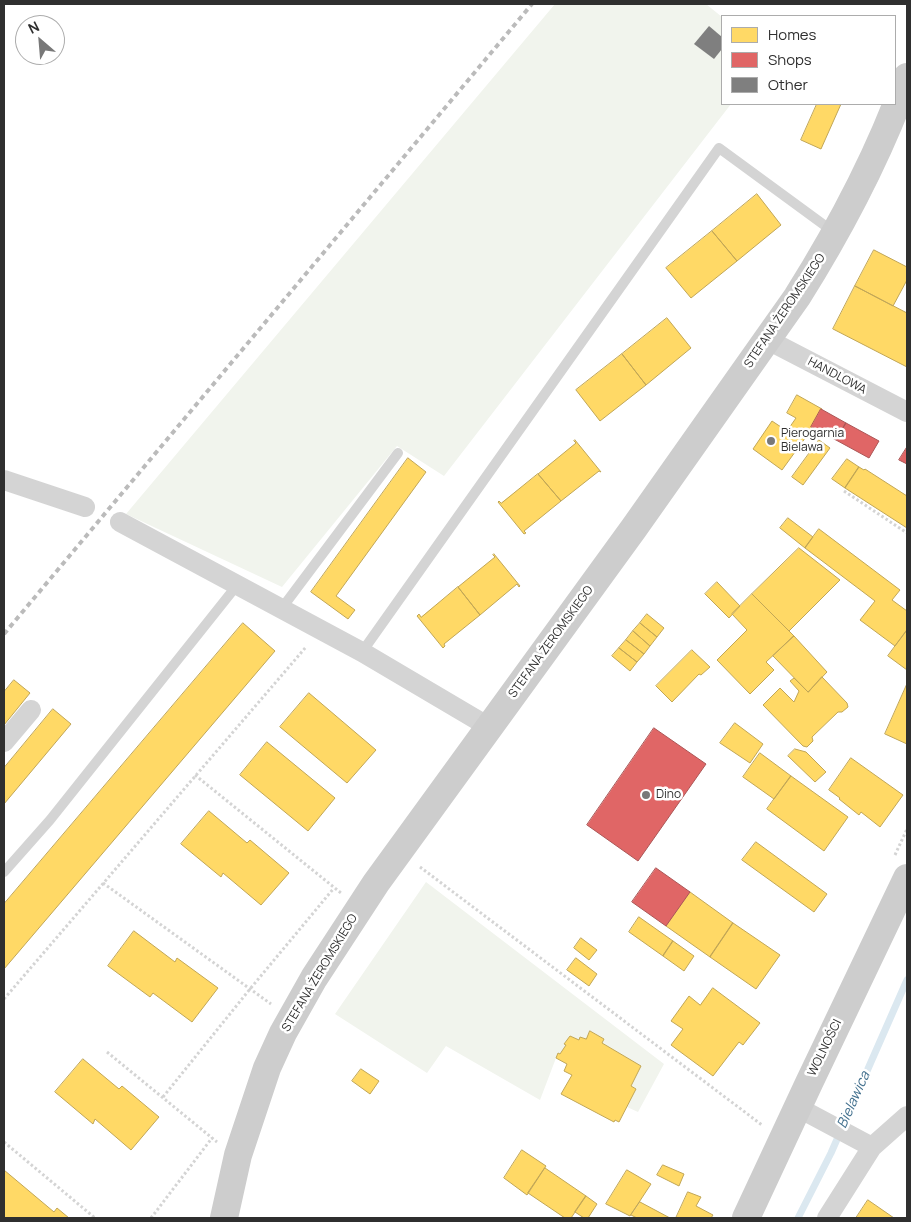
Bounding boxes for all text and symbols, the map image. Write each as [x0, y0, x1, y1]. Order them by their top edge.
north arrow [15, 15, 65, 65]
legend [721, 15, 896, 105]
text: N [25, 16, 42, 38]
text: Homes [768, 24, 816, 45]
text: Shops [768, 49, 812, 70]
text: Other [768, 74, 808, 95]
street label: STEFANA ŻEROMSKIEGO [741, 251, 829, 371]
street label: HANDLOWA [805, 355, 869, 397]
place label: Pierogarnia Bielawa [781, 427, 844, 455]
marker: Pierogarnia Bielawa [765, 435, 777, 447]
street label: STEFANA ŻEROMSKIEGO [506, 583, 596, 701]
place label: Dino [656, 788, 681, 802]
marker: Dino [640, 789, 652, 801]
street label: STEFANA ŻEROMSKIEGO [279, 912, 361, 1034]
street label: WOLNOŚCI [805, 1017, 845, 1079]
water label: Bielawica [834, 1069, 874, 1131]

